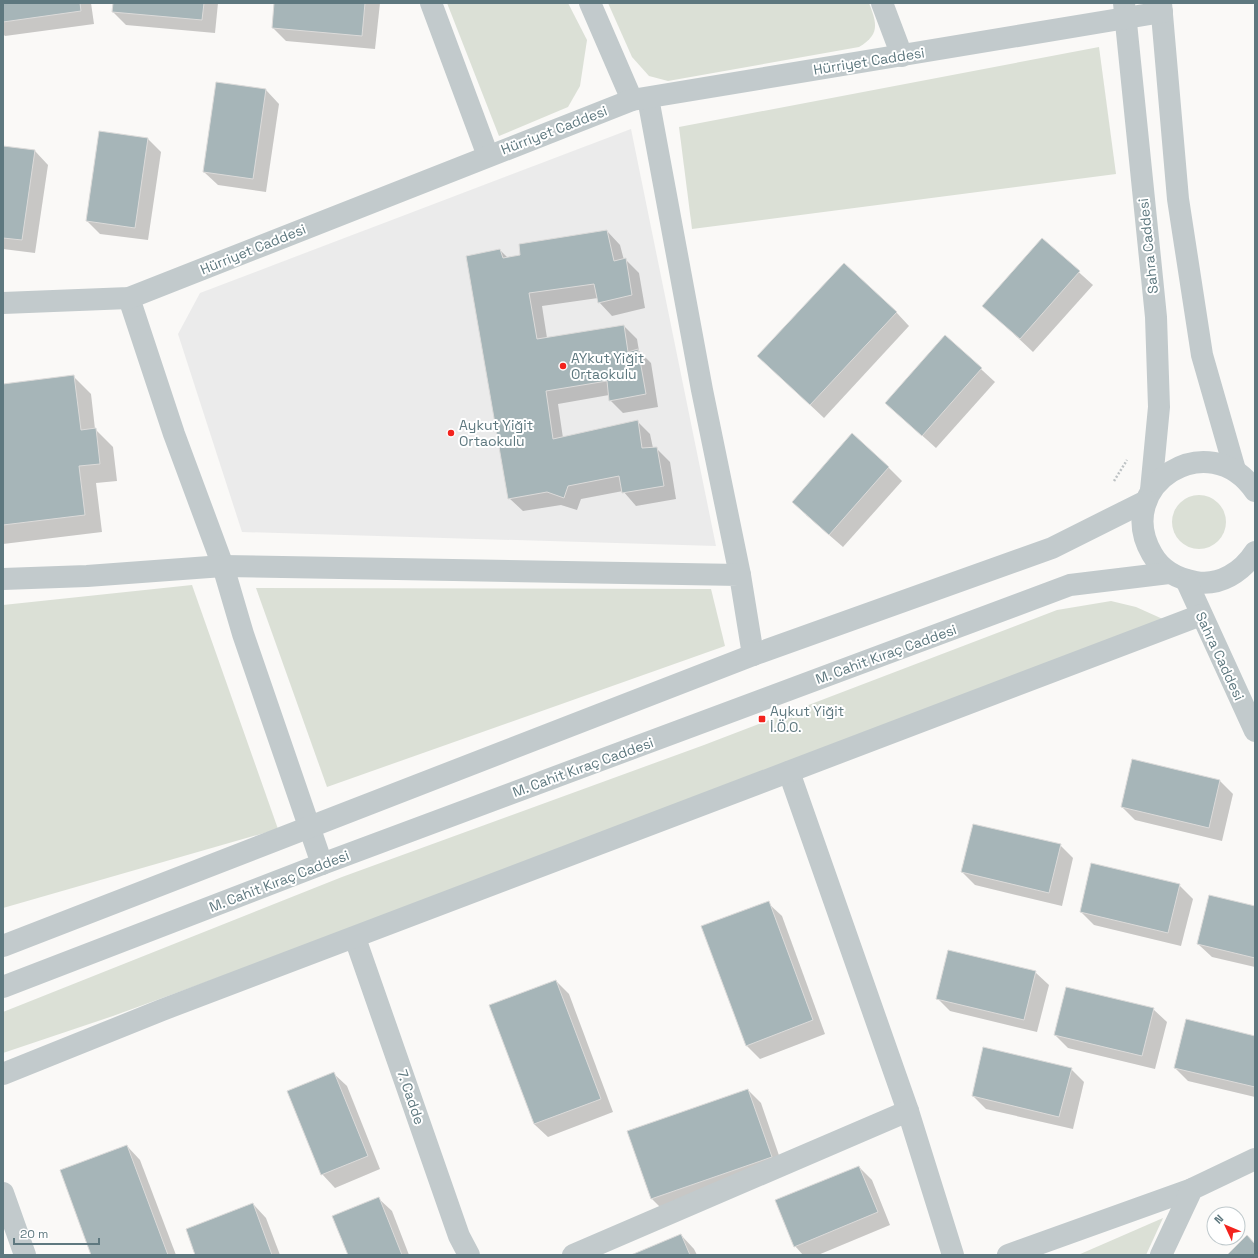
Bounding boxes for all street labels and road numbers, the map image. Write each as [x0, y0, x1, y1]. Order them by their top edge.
street label: Hürriyet Caddesi [812, 43, 926, 79]
street label: Hürriyet Caddesi [498, 101, 610, 159]
street label: Sahra Caddesi [1134, 197, 1162, 295]
street label: Hürriyet Caddesi [198, 220, 308, 278]
street label: Sahra Caddesi [1192, 609, 1248, 703]
street label: M. Cahit Kıraç Caddesi [813, 620, 959, 688]
street label: M. Cahit Kıraç Caddesi [510, 733, 656, 801]
street label: M. Cahit Kıraç Caddesi [206, 846, 352, 916]
street label: 7. Cadde [393, 1067, 429, 1127]

